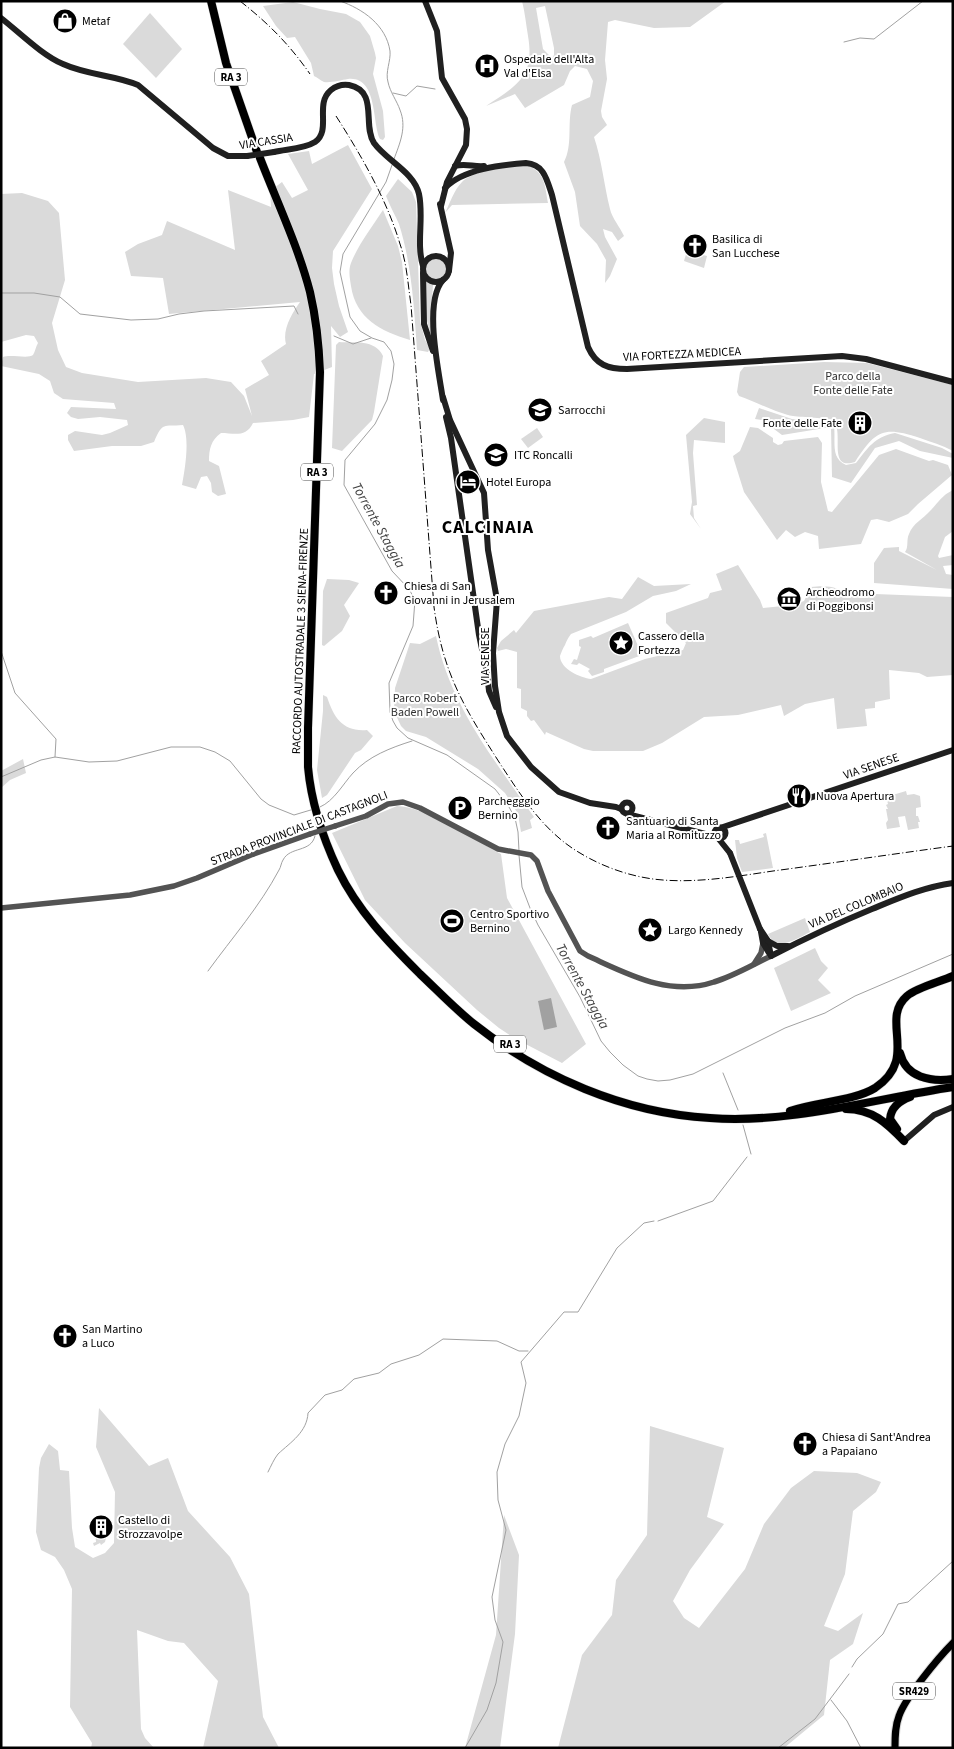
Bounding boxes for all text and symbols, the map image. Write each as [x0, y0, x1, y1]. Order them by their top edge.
shop icon: Metaf [52, 8, 78, 34]
place label: Metaf [82, 13, 110, 30]
place label: Ospedale dell'Alta Val d'Elsa [504, 51, 594, 82]
hospital icon: Ospedale dell'Alta Val d'Elsa [474, 53, 500, 79]
road number: RA 3 [215, 68, 247, 86]
street label: VIA CASSIA [238, 129, 295, 154]
place label: Basilica di San Lucchese [712, 231, 780, 262]
church icon: Basilica di San Lucchese [682, 233, 708, 259]
street label: VIA FORTEZZA MEDICEA [623, 343, 742, 366]
park label: Parco della Fonte delle Fate [813, 368, 893, 399]
school or university icon: Sarrocchi [527, 397, 553, 423]
place label: Sarrocchi [558, 402, 605, 419]
building icon: Fonte delle Fate [847, 410, 873, 436]
place label: Fonte delle Fate [763, 415, 842, 432]
school or university icon: ITC Roncalli [483, 442, 509, 468]
place label: ITC Roncalli [514, 447, 573, 464]
road number: RA 3 [301, 464, 333, 481]
hotel icon: Hotel Europa [455, 469, 481, 495]
place label: Hotel Europa [486, 474, 551, 491]
water label: Torrente Staggia [346, 479, 410, 572]
district label: CALCINAIA [442, 515, 534, 540]
street label: RACCORDO AUTOSTRADALE 3 SIENA-FIRENZE [288, 528, 313, 754]
place label: Chiesa di San Giovanni in Jerusalem [404, 578, 515, 609]
church icon: Chiesa di San Giovanni in Jerusalem [373, 580, 399, 606]
place label: Archeodromo di Poggibonsi [806, 584, 875, 615]
museum icon: Archeodromo di Poggibonsi [776, 586, 802, 612]
street label: VIA SENESE [477, 627, 494, 685]
place label: Cassero della Fortezza [638, 628, 705, 659]
place icon: Cassero della Fortezza [608, 630, 634, 656]
park label: Parco Robert Baden Powell [391, 690, 459, 721]
street label: VIA SENESE [841, 749, 901, 784]
restaurant icon: Nuova Apertura [786, 783, 812, 809]
street label: STRADA PROVINCIALE DI CASTAGNOLI [208, 787, 390, 870]
place label: Nuova Apertura [816, 788, 894, 805]
place label: Parchegggio Bernino [478, 793, 540, 824]
parking icon: Parchegggio Bernino [447, 795, 473, 821]
place label: Santuario di Santa Maria al Romituzzo [626, 813, 721, 844]
church icon: Santuario di Santa Maria al Romituzzo [595, 815, 621, 841]
street label: VIA DEL COLOMBAIO [806, 878, 906, 933]
place label: Centro Sportivo Bernino [470, 906, 549, 937]
sports icon: Centro Sportivo Bernino [439, 908, 465, 934]
place icon: Largo Kennedy [637, 917, 663, 943]
place label: Largo Kennedy [668, 922, 743, 939]
water label: Torrente Staggia [550, 940, 614, 1033]
road number: RA 3 [494, 1036, 526, 1052]
place label: San Martino a Luco [82, 1321, 142, 1352]
church icon: San Martino a Luco [52, 1323, 78, 1349]
place label: Chiesa di Sant'Andrea a Papaiano [822, 1429, 931, 1460]
church icon: Chiesa di Sant'Andrea a Papaiano [792, 1431, 818, 1457]
place label: Castello di Strozzavolpe [118, 1512, 182, 1543]
building icon: Castello di Strozzavolpe [88, 1514, 114, 1540]
road number: SR429 [893, 1682, 935, 1700]

